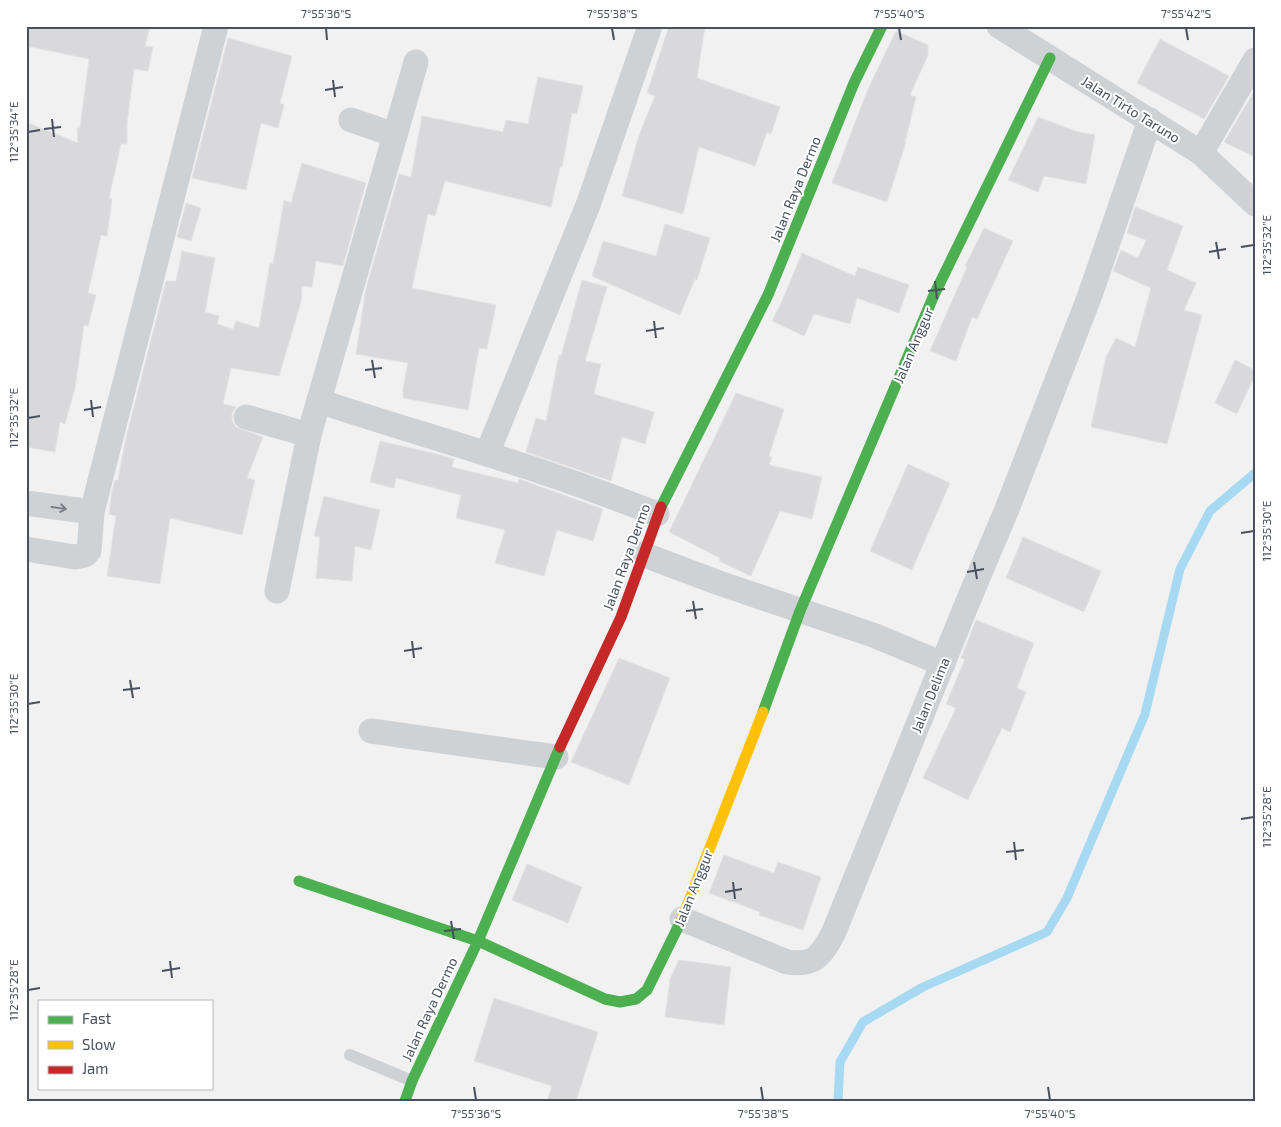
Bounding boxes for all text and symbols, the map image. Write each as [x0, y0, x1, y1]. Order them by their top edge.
text: 7°55'36"S [301, 6, 351, 20]
text: 7°55'38"S [587, 6, 638, 20]
text: 7°55'40"S [873, 6, 925, 20]
text: 7°55'42"S [1161, 6, 1212, 20]
street label: Jalan Tirto Taruno [1079, 72, 1183, 146]
text: 112°35'34"E [6, 101, 20, 163]
street label: Jalan Raya Dermo [766, 134, 824, 244]
text: 112°35'32"E [1259, 214, 1273, 275]
street label: Jalan Anggur [889, 304, 937, 386]
text: 112°35'32"E [6, 387, 20, 448]
text: 112°35'30"E [1259, 500, 1273, 562]
street label: Jalan Raya Dermo [599, 501, 653, 613]
one-way arrow [51, 503, 67, 513]
street label: Jalan Delima [907, 655, 953, 735]
text: 112°35'30"E [6, 673, 20, 735]
text: 112°35'28"E [1259, 786, 1273, 848]
street label: Jalan Anggur [670, 847, 716, 929]
street label: Jalan Raya Dermo [397, 954, 461, 1064]
text: 112°35'28"E [6, 959, 20, 1021]
legend [38, 1000, 212, 1090]
text: Fast [82, 1009, 112, 1027]
text: Slow [82, 1035, 116, 1053]
text: Jam [82, 1059, 108, 1077]
text: 7°55'36"S [451, 1106, 501, 1120]
text: 7°55'38"S [738, 1106, 789, 1120]
text: 7°55'40"S [1024, 1106, 1076, 1120]

